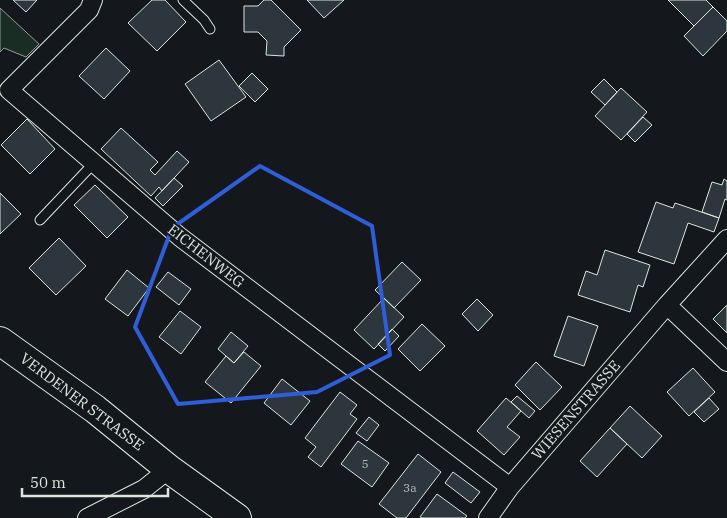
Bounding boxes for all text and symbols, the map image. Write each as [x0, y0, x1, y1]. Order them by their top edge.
street label: EICHENWEG [164, 220, 249, 292]
street label: VERDENER STRASSE [16, 349, 148, 455]
street label: WIESENSTRASSE [527, 356, 624, 463]
house number: 5 [361, 456, 369, 471]
scale bar [22, 466, 169, 498]
text: 50 m [30, 473, 66, 492]
house number: 3a [403, 480, 417, 495]

